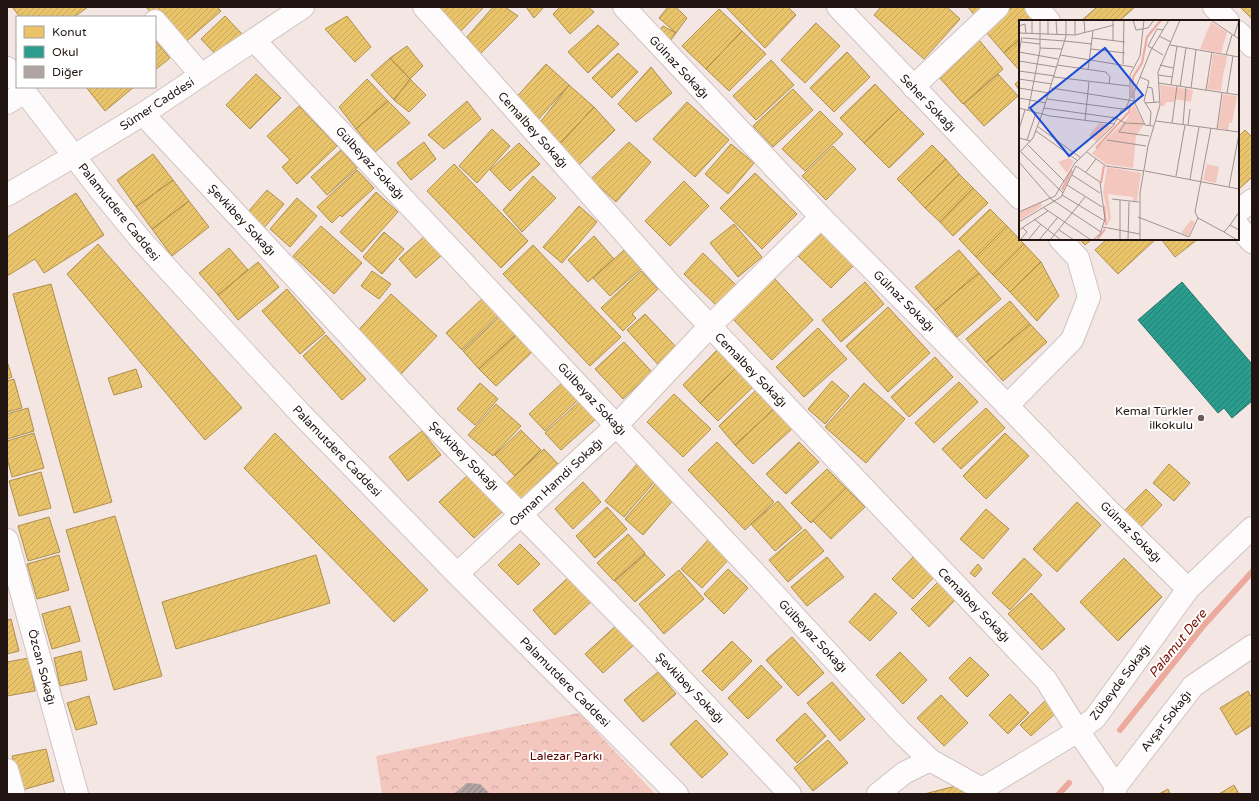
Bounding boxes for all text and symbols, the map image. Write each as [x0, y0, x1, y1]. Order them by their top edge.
legend [16, 16, 156, 88]
inset map [1019, 20, 1239, 240]
text: Konut [52, 25, 87, 39]
street label: Gülnaz Sokağı [646, 33, 712, 101]
text: Okul [52, 45, 78, 59]
text: Diğer [52, 65, 83, 79]
street label: Seher Sokağı [897, 71, 959, 135]
street label: Sümer Caddesi [117, 75, 197, 133]
street label: Cemalbey Sokağı [495, 89, 571, 171]
street label: Gülbeyaz Sokağı [333, 124, 407, 202]
street label: Palamutdere Caddesi [75, 160, 163, 264]
street label: Şevkibey Sokağı [205, 181, 279, 259]
street label: Gülnaz Sokağı [870, 267, 938, 335]
street label: Cemalbey Sokağı [712, 330, 790, 410]
street label: Gülbeyaz Sokağı [555, 360, 629, 438]
street label: Palamutdere Caddesi [290, 402, 384, 500]
place label: Kemal Türkler ilkokulu [1115, 404, 1193, 432]
marker: Kemal Türkler ilkokulu [1196, 413, 1206, 423]
street label: Şevkibey Sokağı [426, 418, 502, 494]
street label: Osman Hamdi Sokağı [506, 435, 606, 529]
street label: Gülnaz Sokağı [1097, 498, 1165, 566]
street label: Cemalbey Sokağı [935, 565, 1013, 645]
street label: Gülbeyaz Sokağı [776, 597, 850, 675]
water label: Palamut Dere [1145, 606, 1211, 681]
street label: Özcan Sokağı [25, 628, 59, 706]
street label: Palamutdere Caddesi [517, 634, 613, 730]
street label: Zübeyde Sokağı [1087, 641, 1153, 723]
street label: Şevkibey Sokağı [653, 650, 727, 726]
street label: Avşar Sokağı [1138, 688, 1194, 754]
park label: Lalezar Parkı [530, 749, 602, 763]

